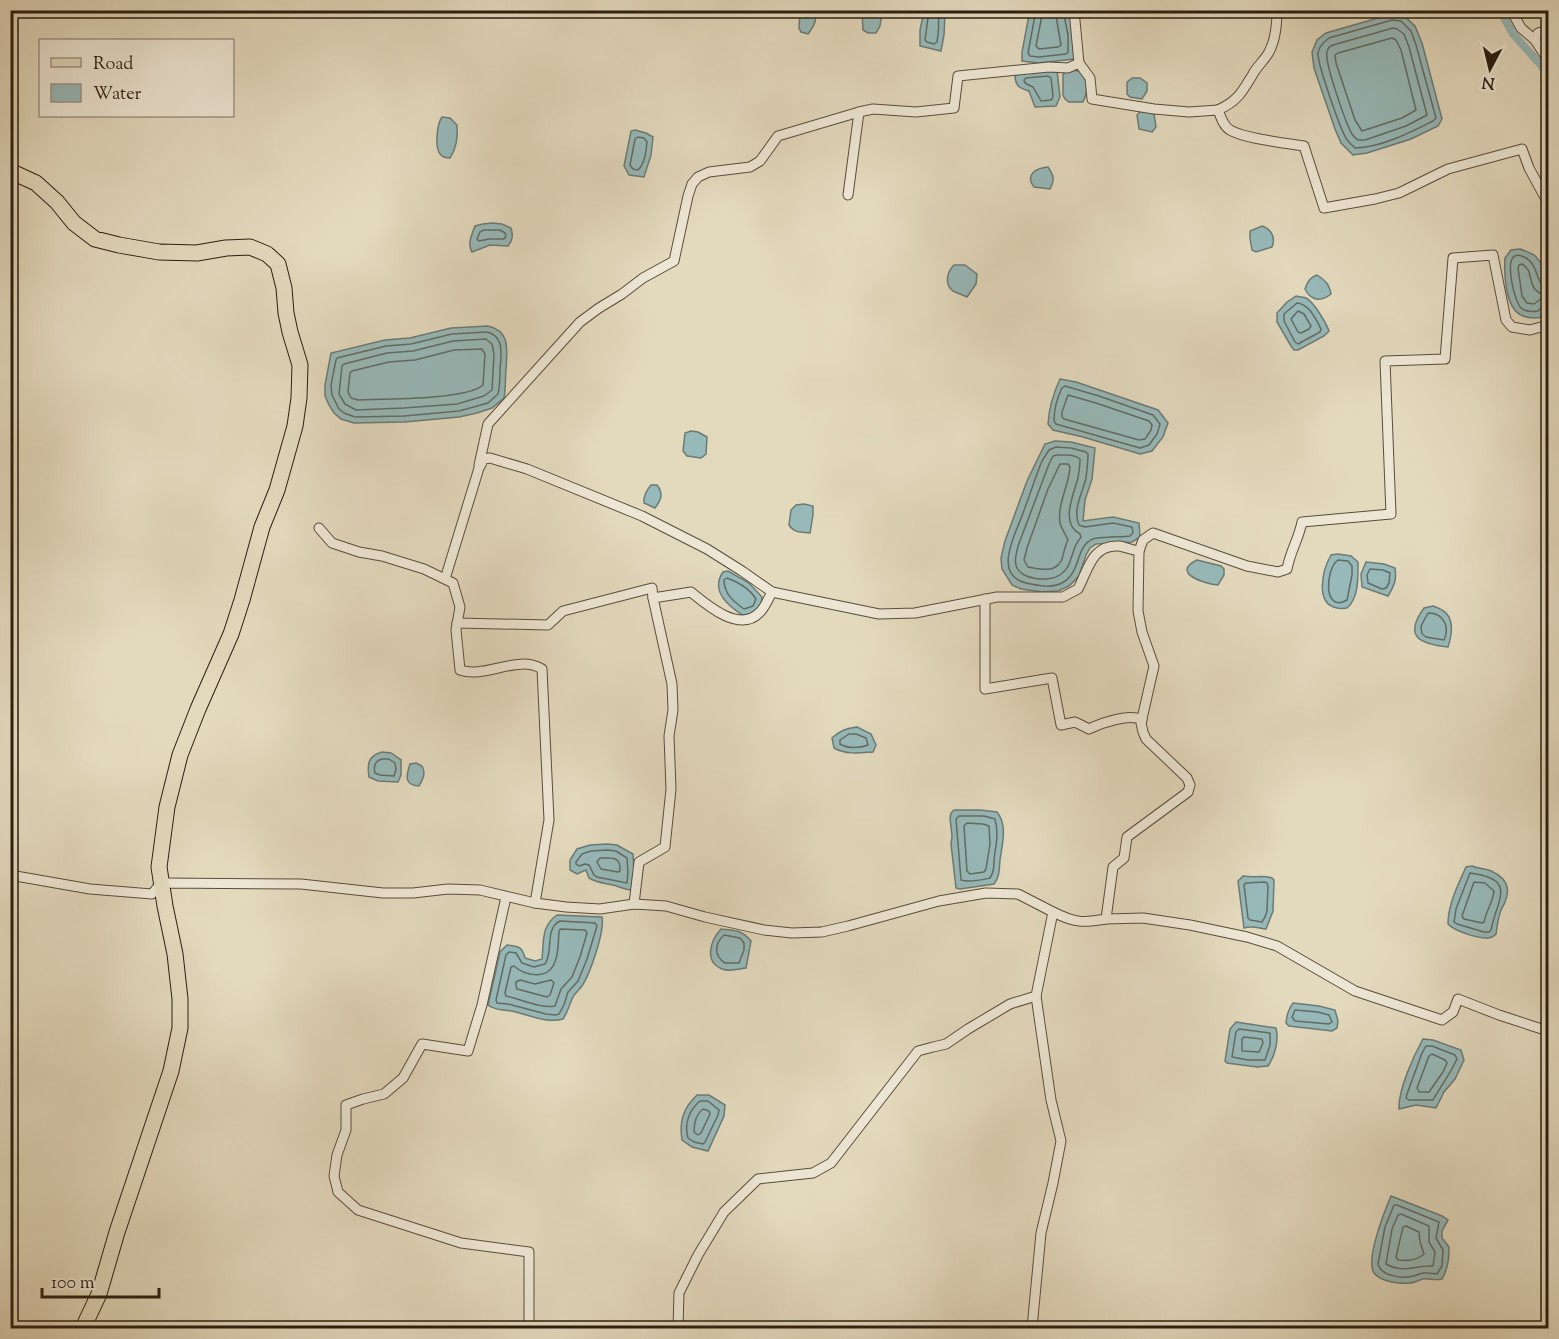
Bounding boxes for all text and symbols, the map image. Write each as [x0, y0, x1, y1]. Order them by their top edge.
legend [39, 39, 234, 117]
north arrow [1460, 39, 1520, 99]
text: Road [93, 52, 133, 78]
text: N [1481, 69, 1496, 94]
text: Water [93, 82, 142, 108]
scale bar [42, 1261, 159, 1299]
text: 100 m [51, 1271, 95, 1297]

